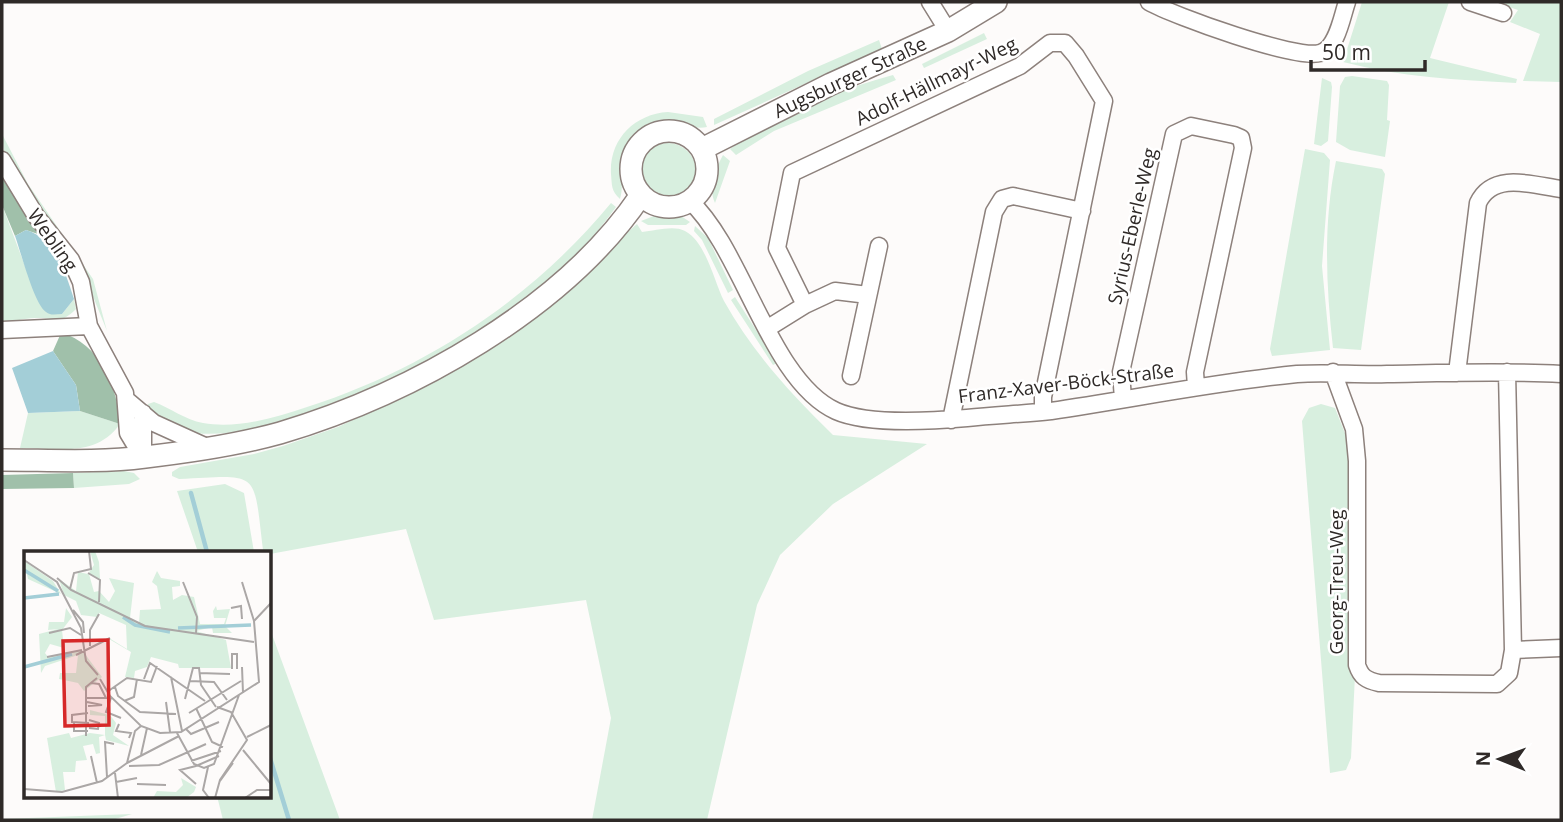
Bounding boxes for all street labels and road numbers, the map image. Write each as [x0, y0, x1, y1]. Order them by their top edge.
street label: Augsburger Straße [769, 30, 931, 124]
street label: Adolf-Hällmayr-Weg [851, 31, 1021, 131]
street label: Syrius-Eberle-Weg [1101, 145, 1163, 307]
street label: Webling [22, 203, 84, 277]
street label: Franz-Xaver-Böck-Straße [957, 357, 1175, 409]
street label: Georg-Treu-Weg [1323, 509, 1349, 655]

